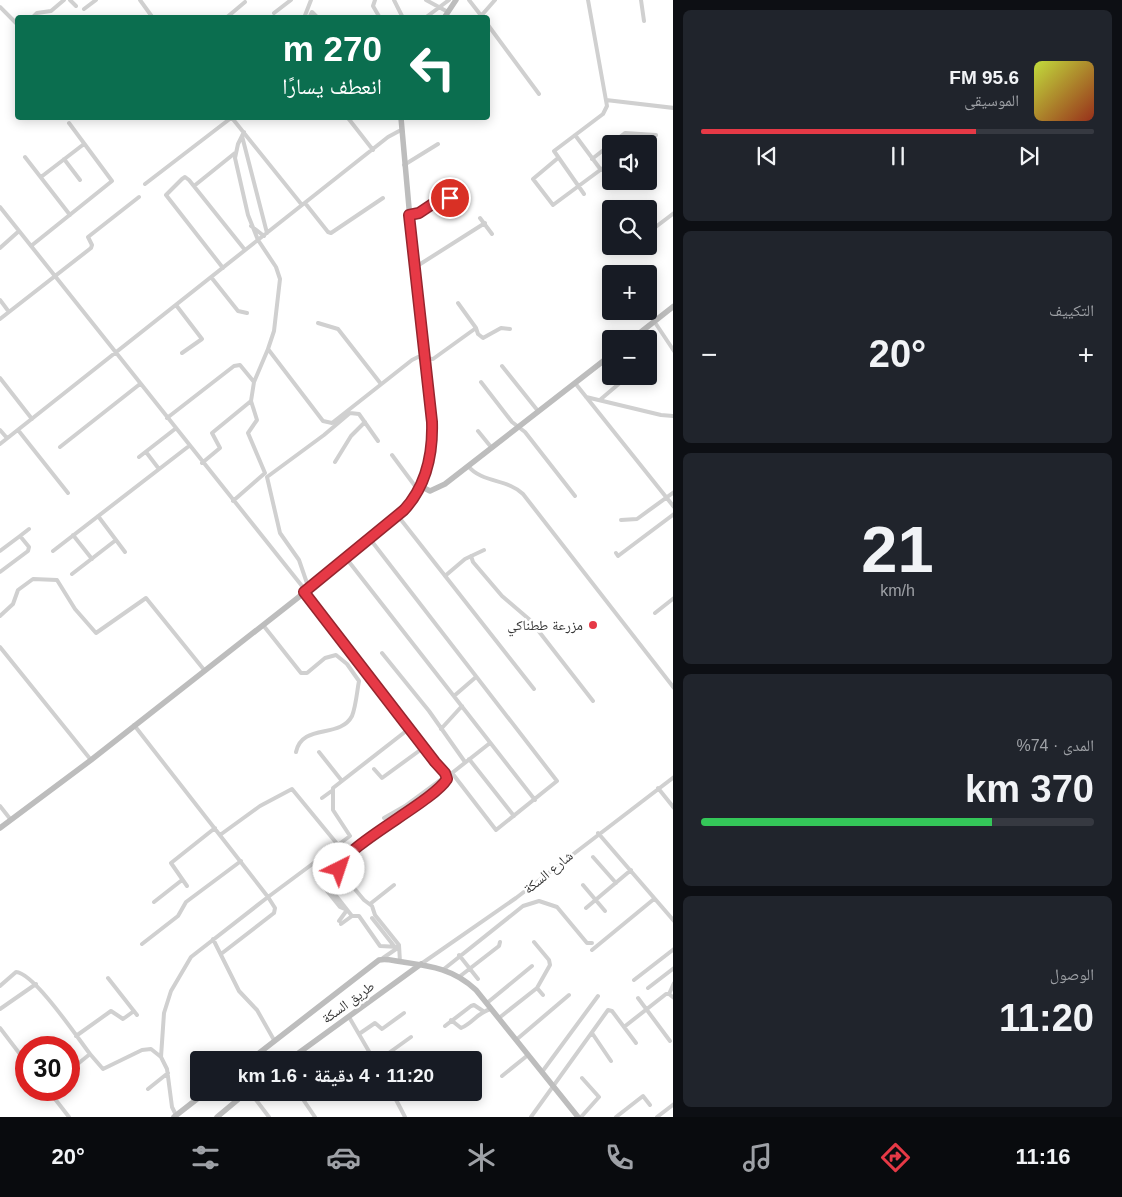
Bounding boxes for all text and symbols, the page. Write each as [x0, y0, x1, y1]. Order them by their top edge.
text: 270 m [283, 29, 382, 68]
icon: left [400, 35, 465, 100]
text: 95.6 FM [949, 67, 1019, 88]
text: انعطف يسارًا [282, 74, 382, 99]
text: الموسيقى [964, 92, 1019, 109]
map controls [602, 135, 657, 385]
button: sound [602, 135, 657, 190]
icon: previous [753, 142, 781, 170]
icon: pause [884, 142, 912, 170]
icon: next [1015, 142, 1043, 170]
pin [429, 177, 471, 219]
icon: arrive [436, 184, 464, 212]
button: search [602, 200, 657, 255]
button: + [602, 265, 657, 320]
text: التكييف [1049, 302, 1094, 319]
button: − [602, 330, 657, 385]
text: 20° [869, 333, 926, 375]
text: − [701, 339, 717, 370]
text: + [1078, 339, 1094, 370]
text: 21 [861, 513, 934, 586]
text: km/h [880, 582, 915, 599]
place label: مزرعة ططناكي [507, 617, 583, 637]
marker: مزرعة ططناكي [587, 619, 599, 631]
text: المدى · 74% [1016, 737, 1094, 754]
text: 370 km [965, 768, 1094, 810]
position arrow [312, 842, 364, 894]
street label: شارع السكة [520, 847, 577, 898]
text: الوصول [1050, 966, 1094, 983]
street label: طريق السكة [319, 978, 379, 1028]
text: 11:20 [999, 997, 1094, 1039]
speed limit sign: 30 [15, 1036, 80, 1101]
text: 11:20 · 4 دقيقة · 1.6 km [238, 1065, 434, 1086]
icon: filters [188, 1140, 223, 1175]
icon: car [326, 1140, 361, 1175]
icon: climate [464, 1140, 499, 1175]
icon: phone [602, 1140, 637, 1175]
icon: music [740, 1140, 775, 1175]
icon: directions [878, 1140, 913, 1175]
text: 20° [52, 1144, 85, 1169]
text: 11:16 [1015, 1144, 1071, 1169]

